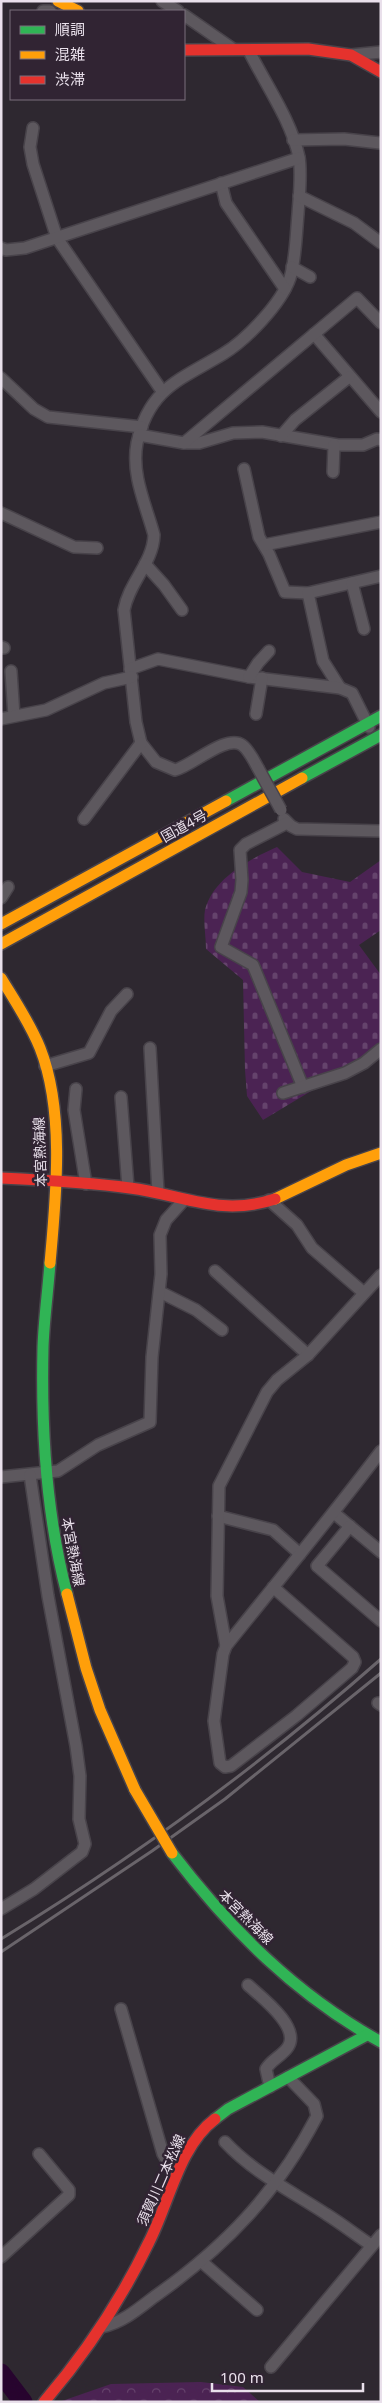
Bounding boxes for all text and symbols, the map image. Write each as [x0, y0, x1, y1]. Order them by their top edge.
legend [10, 10, 185, 100]
text: 順調 [55, 19, 85, 39]
text: 混雑 [55, 44, 85, 64]
text: 渋滞 [55, 69, 85, 89]
street label: 国道4号 [157, 805, 210, 846]
street label: 本宮熱海線 [29, 1117, 50, 1187]
street label: 本宮熱海線 [57, 1516, 89, 1588]
street label: 本宮熱海線 [215, 1885, 278, 1948]
street label: 須賀川二本松線 [132, 2131, 189, 2228]
scale bar [212, 2360, 363, 2392]
text: 100 m [220, 2367, 264, 2387]

